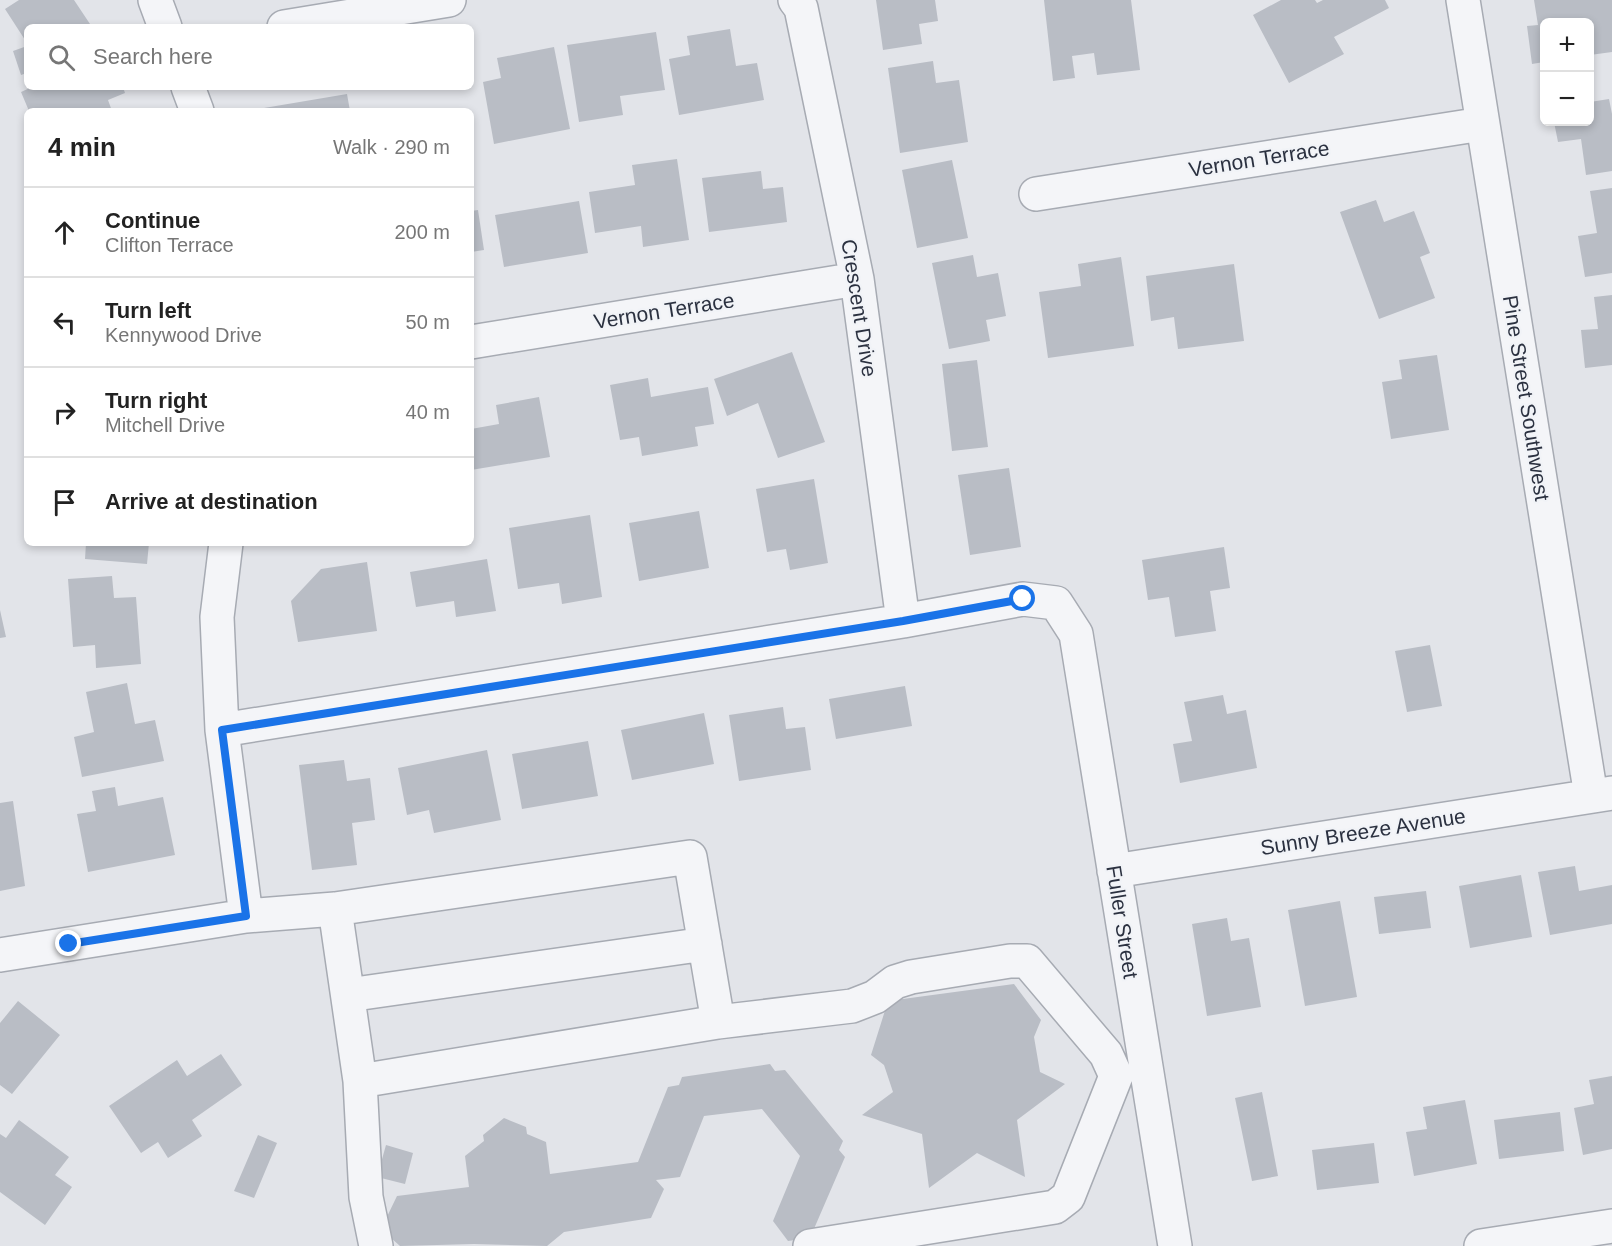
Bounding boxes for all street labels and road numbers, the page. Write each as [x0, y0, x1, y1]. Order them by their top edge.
street label: Vernon Terrace [1187, 136, 1331, 181]
street label: Crescent Drive [837, 238, 882, 378]
street label: Vernon Terrace [592, 288, 736, 333]
street label: Pine Street Southwest [1499, 294, 1554, 502]
street label: Sunny Breeze Avenue [1259, 804, 1467, 859]
street label: Fuller Street [1102, 864, 1143, 980]

